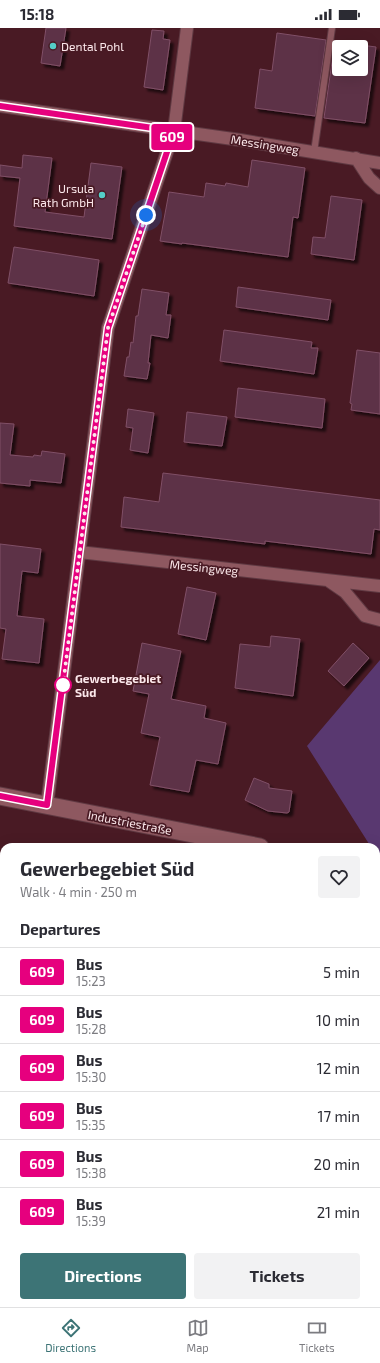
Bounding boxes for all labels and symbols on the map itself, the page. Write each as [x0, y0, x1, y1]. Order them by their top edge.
place label: Dental Pohl [61, 39, 124, 53]
marker: Dental Pohl [48, 41, 58, 51]
line badge: 609 [149, 124, 195, 150]
street label: Messingweg [230, 132, 300, 156]
place label: Ursula Rath GmbH [33, 181, 94, 209]
marker: Ursula Rath GmbH [97, 190, 107, 200]
your location [136, 205, 156, 225]
street label: Messingweg [169, 556, 239, 578]
place label: Gewerbegebiet Süd [75, 671, 161, 699]
marker: Gewerbegebiet Süd [54, 676, 72, 694]
street label: Industriestraße [87, 807, 173, 837]

